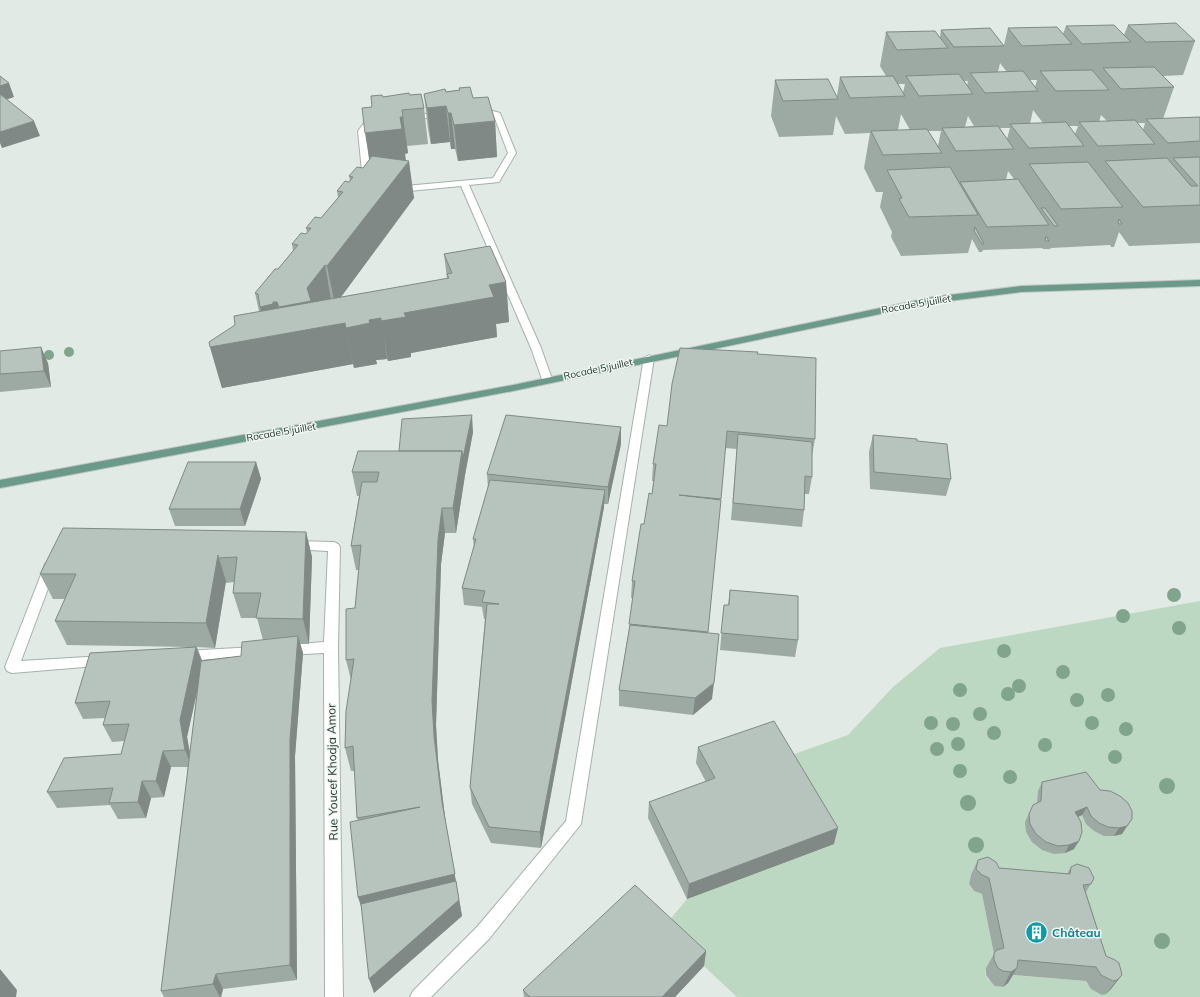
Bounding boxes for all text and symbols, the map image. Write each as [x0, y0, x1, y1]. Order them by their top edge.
street label: Rocade 5 juillet [880, 291, 952, 317]
street label: Rocade 5 juillet [562, 355, 634, 383]
street label: Rocade 5 juillet [245, 419, 317, 445]
street label: Rue Youcef Khodja Amor [323, 703, 341, 841]
building icon: Château [1024, 919, 1050, 945]
place label: Château [1052, 925, 1101, 940]

